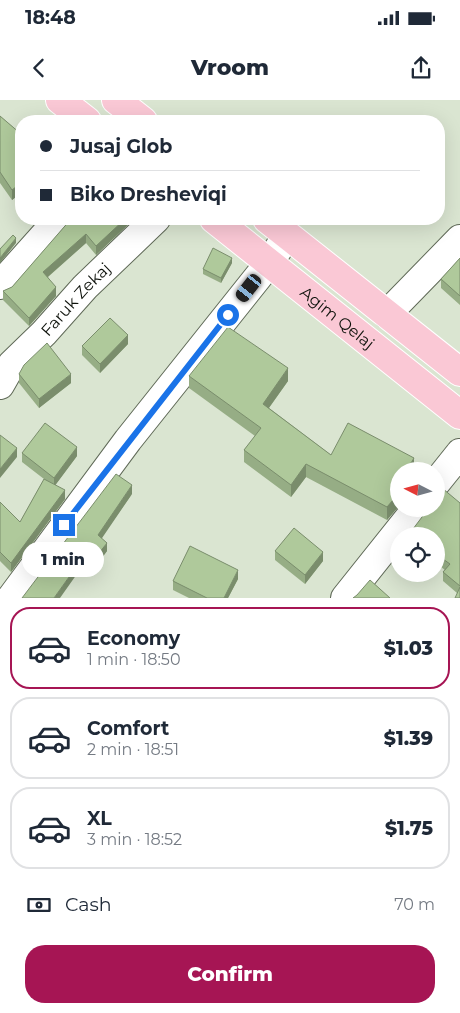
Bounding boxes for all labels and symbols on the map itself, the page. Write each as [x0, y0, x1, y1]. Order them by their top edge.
street label: Faruk Zekaj [37, 258, 114, 340]
car [233, 272, 264, 304]
street label: Agim Qelaj [297, 282, 378, 353]
route start [217, 304, 239, 326]
north arrow [390, 462, 445, 518]
route end [53, 514, 75, 536]
callout: 1 min [23, 542, 105, 578]

